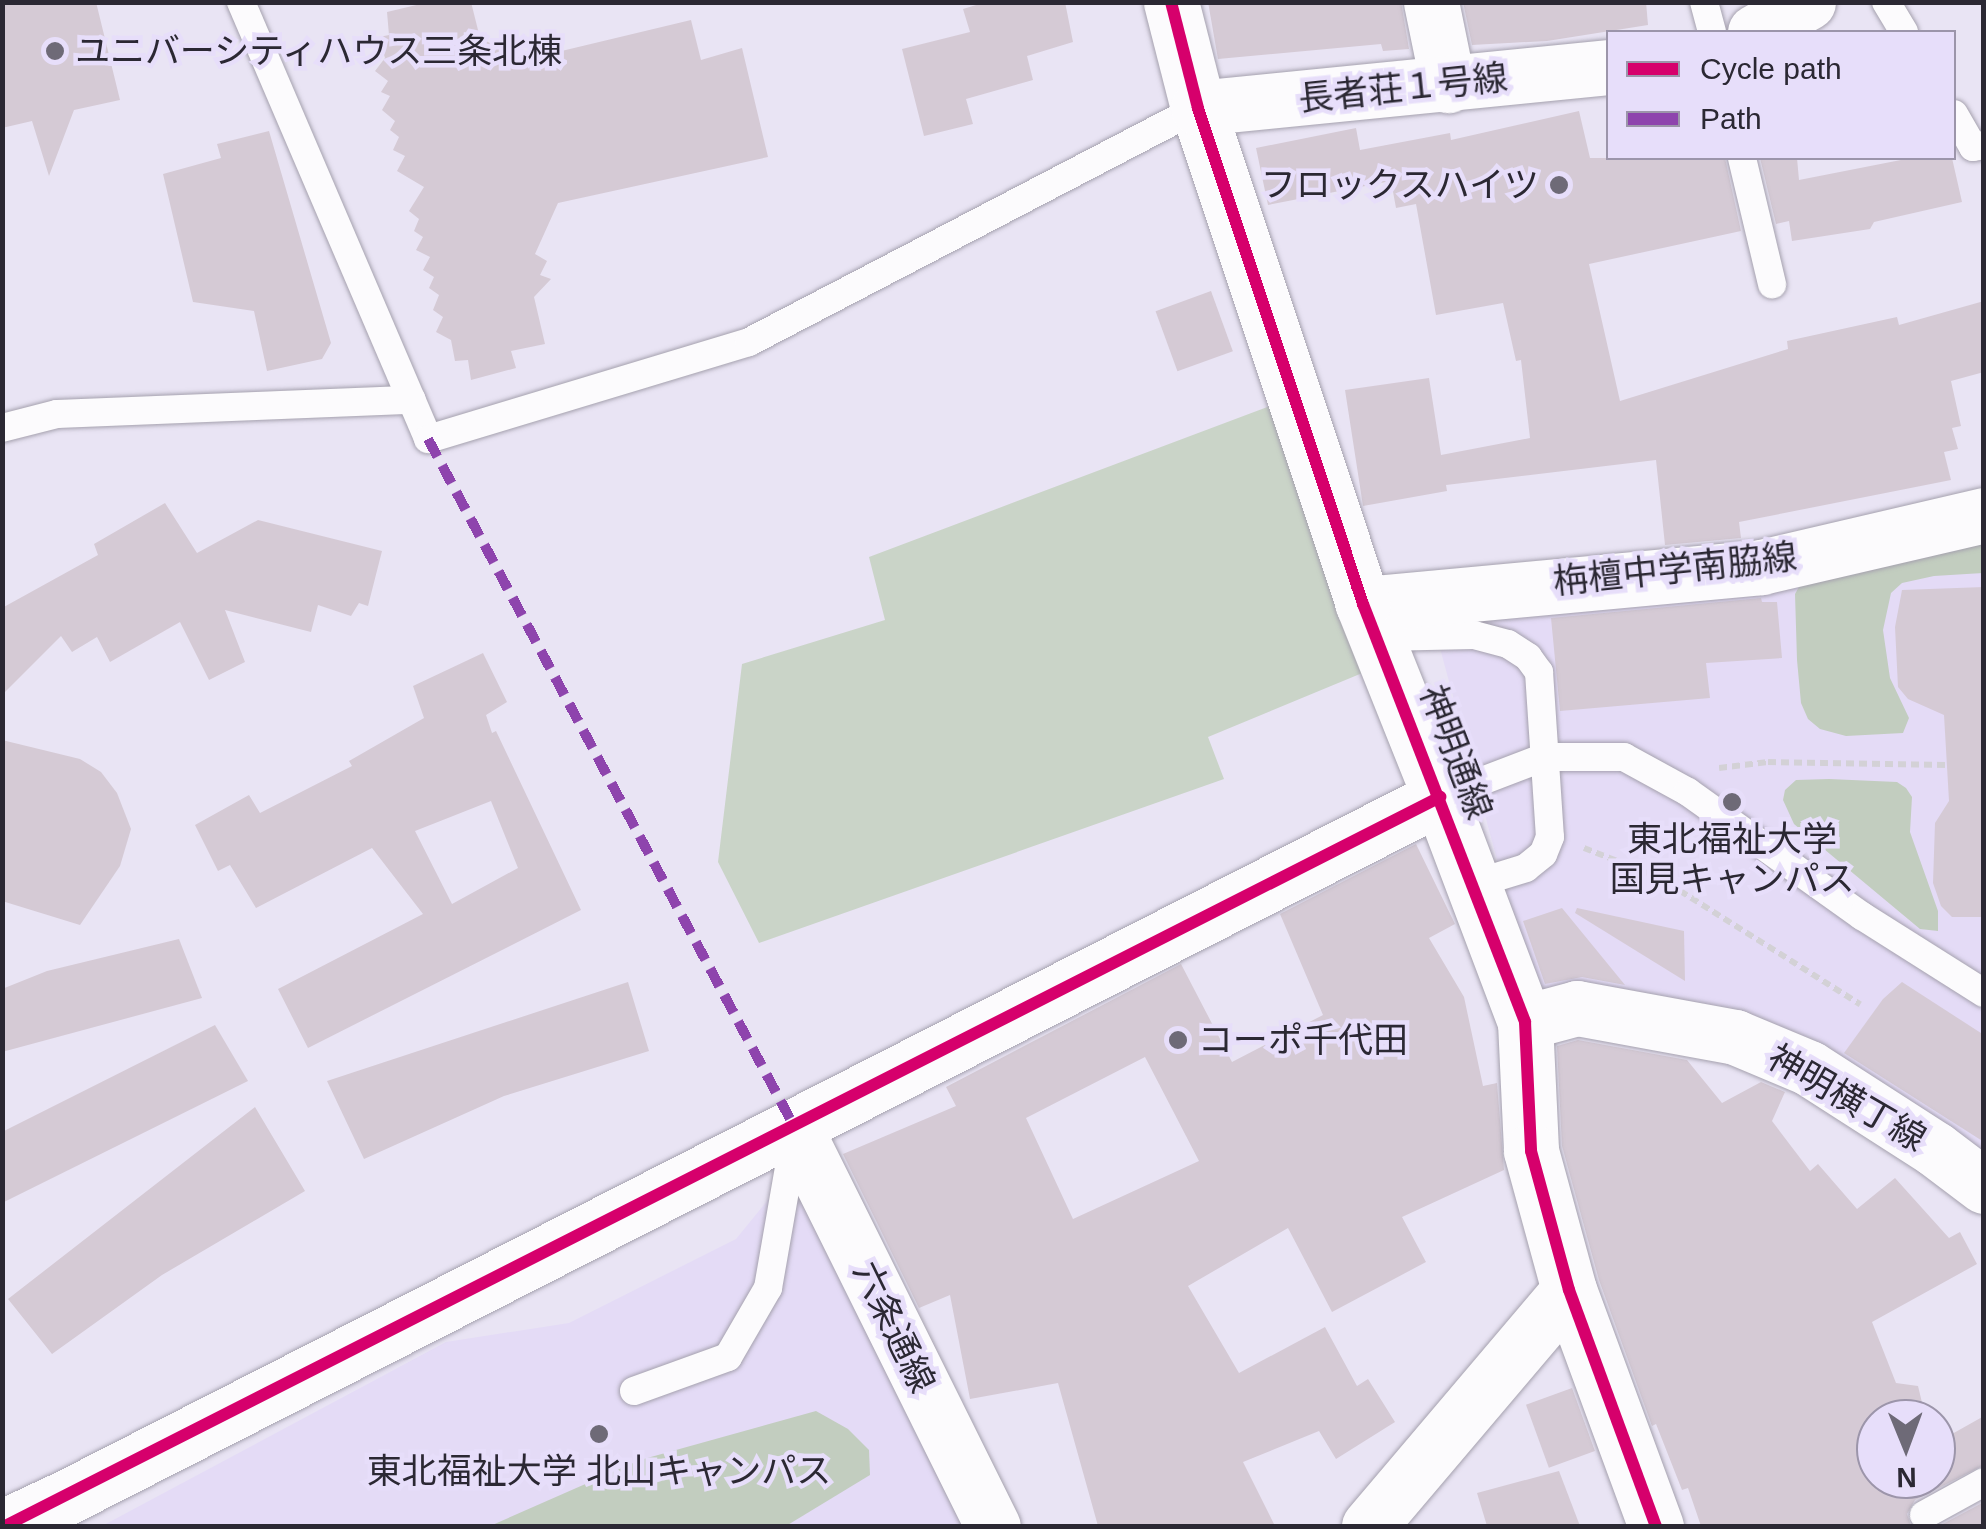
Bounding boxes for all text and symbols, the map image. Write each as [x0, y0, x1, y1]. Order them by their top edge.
place label: ユニバーシティハウス三条北棟 [75, 30, 565, 72]
legend [1606, 30, 1956, 160]
marker: ユニバーシティハウス三条北棟 [44, 40, 66, 62]
text: Cycle path [1700, 52, 1842, 85]
street label: 長者荘１号線 [1296, 56, 1510, 120]
text: Path [1700, 102, 1762, 135]
place label: フロックスハイツ [1259, 164, 1539, 206]
marker: フロックスハイツ [1548, 174, 1570, 196]
street label: 栴檀中学南脇線 [1551, 535, 1799, 603]
street label: 神明通線 [1411, 679, 1501, 825]
marker: 東北福祉大学 国見キャンパス [1721, 791, 1743, 813]
place label: 東北福祉大学 国見キャンパス [1610, 818, 1854, 900]
place label: コーポ千代田 [1198, 1019, 1408, 1061]
marker: コーポ千代田 [1167, 1029, 1189, 1051]
street label: 神明横丁線 [1761, 1036, 1933, 1160]
street label: 六条通線 [844, 1255, 944, 1399]
north arrow [1856, 1399, 1956, 1499]
marker: 東北福祉大学 北山キャンパス [588, 1423, 610, 1445]
place label: 東北福祉大学 北山キャンパス [367, 1450, 831, 1492]
text: N [1896, 1462, 1917, 1493]

